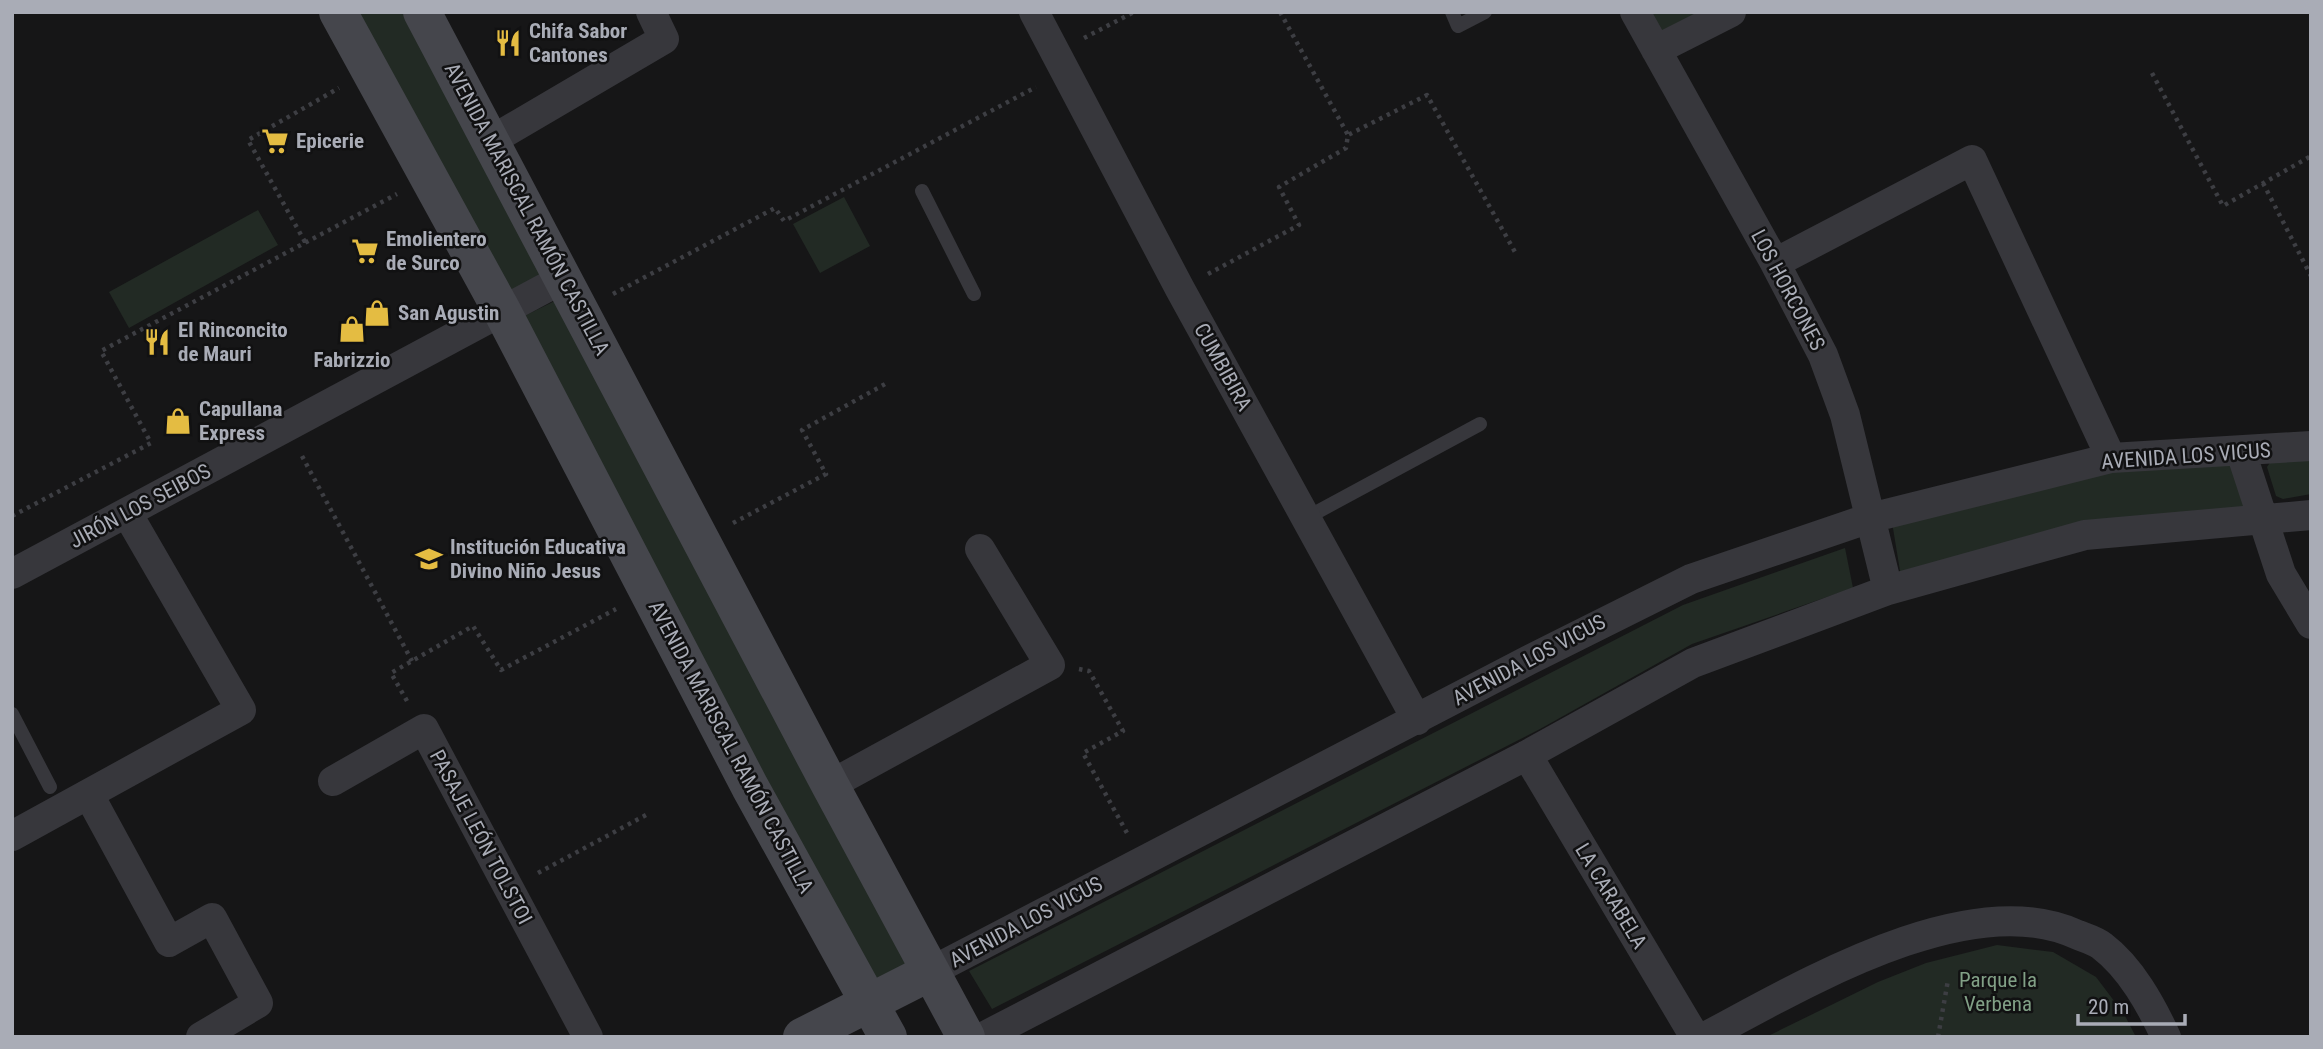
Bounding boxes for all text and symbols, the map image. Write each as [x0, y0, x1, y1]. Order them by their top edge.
place label: Chifa Sabor Cantones [529, 19, 627, 67]
restaurant icon: Chifa Sabor Cantones [493, 28, 523, 58]
street label: AVENIDA MARISCAL RAMÓN CASTILLA [440, 59, 614, 359]
supermarket icon: Epicerie [260, 126, 290, 156]
place label: Epicerie [296, 129, 364, 153]
street label: LOS HORCONES [1746, 226, 1830, 355]
place label: Emolientero de Surco [386, 227, 487, 275]
supermarket icon: Emolientero de Surco [350, 236, 380, 266]
shop icon: San Agustin [362, 298, 392, 328]
place label: San Agustin [398, 301, 499, 325]
shop icon: Fabrizzio [337, 314, 367, 344]
place label: El Rinconcito de Mauri [178, 318, 288, 366]
street label: CUMBIBIRA [1189, 319, 1257, 415]
restaurant icon: El Rinconcito de Mauri [142, 327, 172, 357]
place label: Fabrizzio [314, 348, 390, 372]
place label: Capullana Express [199, 397, 282, 445]
shop icon: Capullana Express [163, 406, 193, 436]
street label: AVENIDA LOS VICUS [2101, 438, 2272, 474]
street label: JIRÓN LOS SEIBOS [65, 459, 215, 553]
place label: Institución Educativa Divino Niño Jesus [450, 535, 626, 583]
school or university icon: Institución Educativa Divino Niño Jesus [414, 544, 444, 574]
street label: AVENIDA MARISCAL RAMÓN CASTILLA [644, 597, 818, 897]
street label: AVENIDA LOS VICUS [1448, 610, 1610, 710]
street label: PASAJE LEÓN TOLSTOI [425, 746, 537, 928]
street label: LA CARABELA [1570, 839, 1652, 953]
street label: AVENIDA LOS VICUS [945, 872, 1107, 972]
park label: Parque la Verbena [1959, 968, 2037, 1016]
scale bar [2078, 982, 2185, 1026]
text: 20 m [2088, 995, 2129, 1019]

